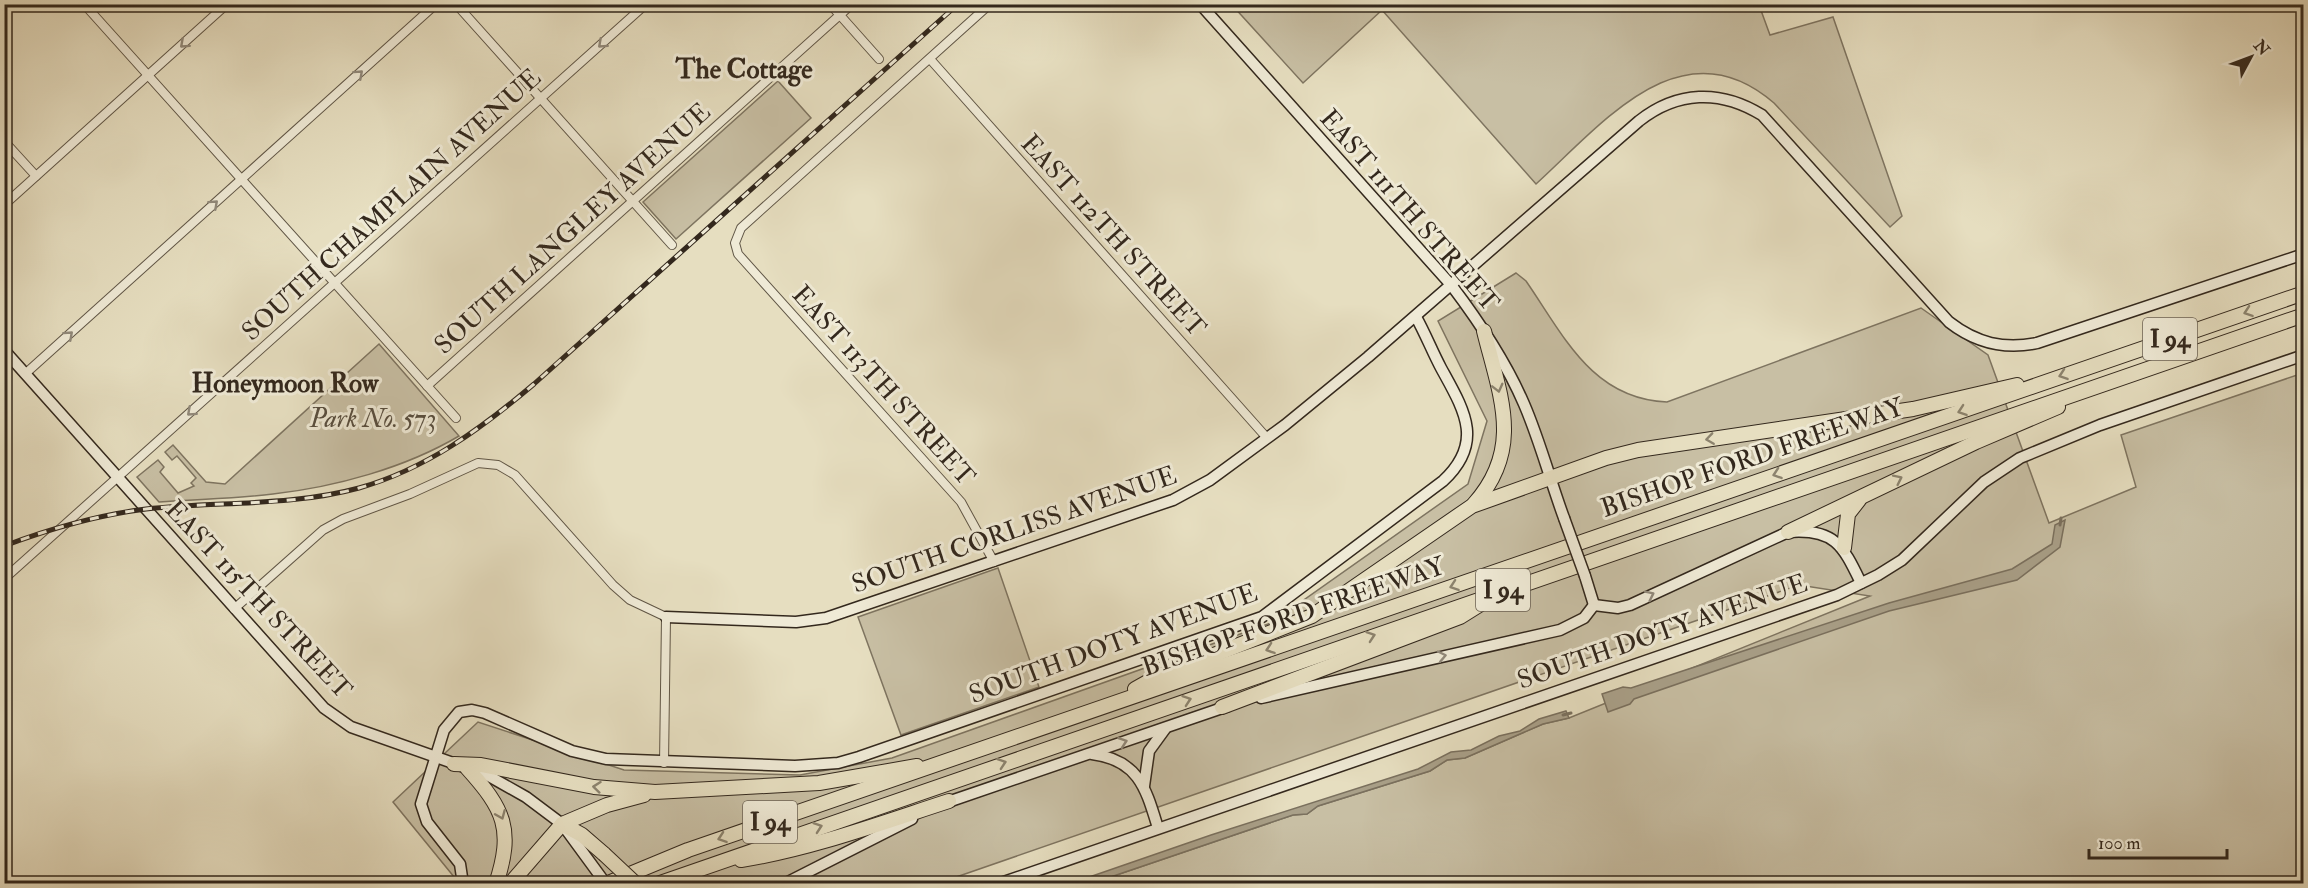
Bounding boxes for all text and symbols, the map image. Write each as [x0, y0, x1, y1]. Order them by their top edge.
north arrow [2221, 27, 2281, 87]
text: N [2249, 35, 2274, 60]
one-way arrow [180, 37, 191, 48]
one-way arrow [598, 37, 609, 48]
district label: The Cottage [674, 53, 813, 87]
street label: SOUTH CHAMPLAIN AVENUE [236, 62, 548, 348]
one-way arrow [352, 70, 363, 81]
street label: SOUTH LANGLEY AVENUE [428, 96, 717, 361]
street label: EAST 111TH STREET [1313, 103, 1506, 318]
street label: EAST 112TH STREET [1014, 128, 1213, 344]
one-way arrow [207, 200, 218, 211]
street label: EAST 113TH STREET [785, 279, 982, 492]
one-way arrow [2243, 305, 2254, 318]
road number: I 94 [2143, 318, 2197, 360]
one-way arrow [62, 331, 73, 342]
district label: Honeymoon Row [192, 367, 380, 401]
one-way arrow [2059, 367, 2069, 380]
one-way arrow [1491, 383, 1504, 393]
street label: BISHOP FORD FREEWAY [1597, 391, 1909, 525]
park label: Park No. 573 [308, 403, 437, 435]
one-way arrow [1957, 403, 1968, 416]
one-way arrow [187, 405, 198, 416]
one-way arrow [1706, 433, 1715, 445]
street label: SOUTH CORLISS AVENUE [848, 459, 1181, 601]
one-way arrow [1772, 467, 1783, 479]
one-way arrow [1891, 475, 1902, 487]
street label: EAST 115TH STREET [158, 494, 359, 706]
street label: BISHOP FORD FREEWAY [1138, 550, 1450, 684]
street label: SOUTH DOTY AVENUE [1513, 567, 1811, 697]
road number: I 94 [1476, 569, 1530, 611]
street label: SOUTH DOTY AVENUE [965, 577, 1262, 711]
one-way arrow [1449, 578, 1460, 591]
one-way arrow [1643, 591, 1654, 602]
one-way arrow [1365, 630, 1376, 643]
one-way arrow [1265, 642, 1276, 655]
one-way arrow [1437, 650, 1447, 663]
one-way arrow [1181, 694, 1192, 707]
one-way arrow [1117, 736, 1128, 749]
one-way arrow [996, 758, 1007, 771]
one-way arrow [592, 781, 601, 794]
road number: I 94 [743, 801, 797, 843]
one-way arrow [494, 809, 506, 820]
one-way arrow [812, 821, 823, 834]
scale bar [2089, 822, 2227, 860]
one-way arrow [718, 831, 728, 844]
text: 100 m [2098, 832, 2141, 855]

